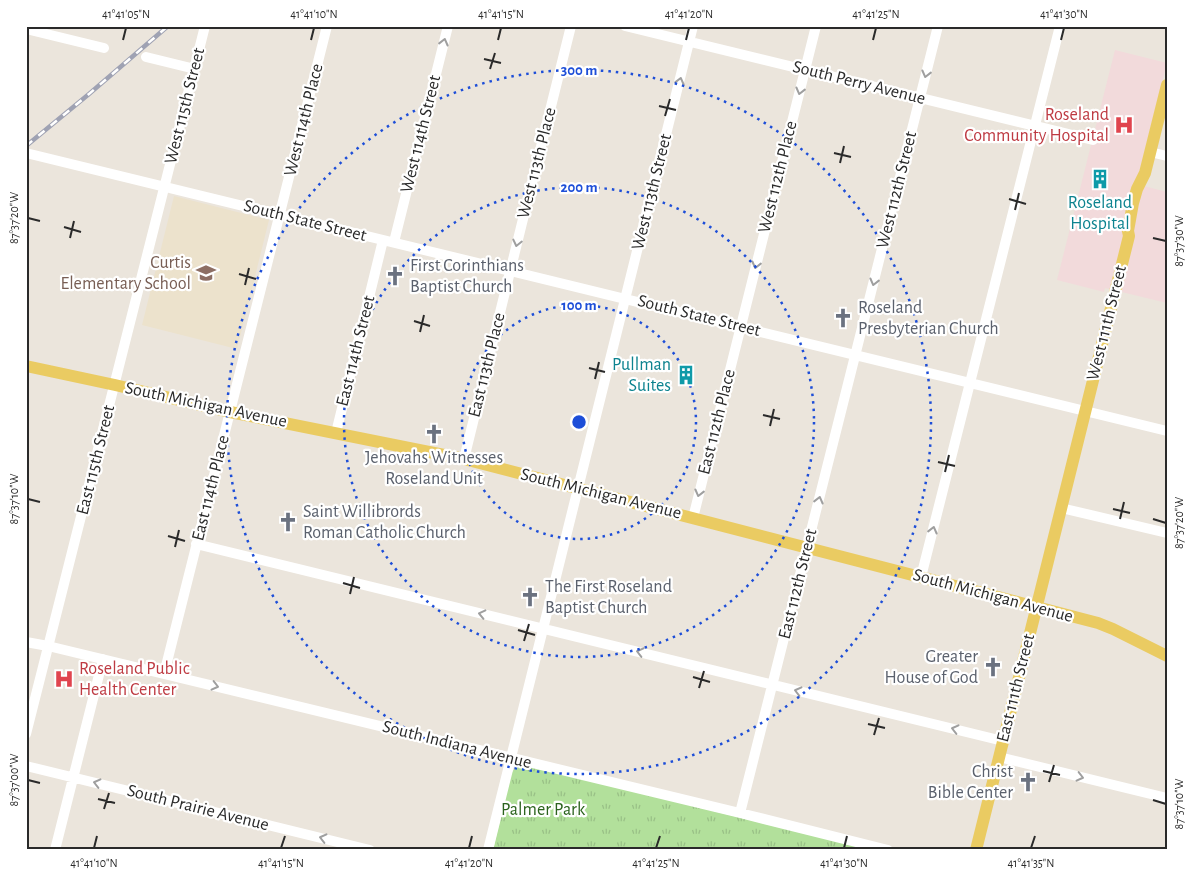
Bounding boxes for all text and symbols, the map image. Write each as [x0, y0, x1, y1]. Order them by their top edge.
text: 41°41'05"N [102, 8, 150, 20]
text: 41°41'10"N [290, 8, 338, 20]
text: 41°41'15"N [478, 8, 524, 20]
text: 41°41'20"N [665, 8, 713, 20]
text: 41°41'25"N [852, 8, 900, 20]
text: 41°41'30"N [1040, 8, 1088, 20]
one-way arrow [439, 39, 449, 47]
street label: West 115th Street [162, 46, 208, 166]
street label: South Perry Avenue [791, 58, 927, 108]
street label: West 114th Place [281, 62, 327, 178]
text: 300 m [561, 63, 597, 78]
one-way arrow [922, 69, 932, 77]
street label: West 114th Street [398, 73, 444, 195]
one-way arrow [674, 78, 684, 86]
one-way arrow [795, 86, 805, 94]
street label: West 113th Place [514, 105, 560, 221]
place label: Roseland Community Hospital [964, 106, 1109, 145]
hospital icon: Roseland Community Hospital [1113, 114, 1135, 136]
street label: West 112th Place [755, 119, 801, 235]
street label: West 112th Street [874, 129, 920, 250]
street label: West 113th Street [629, 132, 675, 252]
building icon: Roseland Hospital [1089, 168, 1111, 190]
text: 200 m [560, 180, 598, 195]
text: 87°37'20"W [8, 192, 20, 244]
place label: Roseland Hospital [1068, 194, 1132, 233]
street label: South State Street [242, 197, 369, 245]
text: 87°37'30"W [1173, 215, 1185, 267]
one-way arrow [512, 239, 523, 248]
place label: Curtis Elementary School [61, 254, 191, 293]
place label: First Corinthians Baptist Church [410, 257, 524, 296]
one-way arrow [751, 261, 762, 270]
school or university icon: Curtis Elementary School [195, 262, 217, 284]
street label: West 111th Street [1084, 263, 1130, 382]
church icon: First Corinthians Baptist Church [384, 265, 406, 287]
one-way arrow [869, 278, 880, 287]
street label: South State Street [636, 292, 763, 340]
street label: East 114th Street [334, 294, 379, 408]
text: 100 m [561, 298, 597, 313]
place label: Roseland Presbyterian Church [858, 299, 999, 338]
church icon: Roseland Presbyterian Church [832, 307, 854, 329]
street label: East 113th Place [465, 311, 509, 419]
place label: Pullman Suites [612, 356, 671, 395]
building icon: Pullman Suites [675, 364, 697, 386]
street label: East 112th Place [695, 367, 739, 477]
street label: South Michigan Avenue [124, 379, 288, 431]
street label: East 115th Street [74, 403, 118, 517]
centre of rings [570, 413, 588, 431]
church icon: Jehovahs Witnesses Roseland Unit [423, 423, 445, 445]
street label: East 114th Place [189, 433, 233, 543]
place label: Jehovahs Witnesses Roseland Unit [365, 449, 503, 488]
street label: South Michigan Avenue [519, 465, 683, 523]
text: 87°37'10"W [8, 473, 20, 524]
one-way arrow [694, 488, 705, 497]
one-way arrow [813, 496, 824, 505]
text: 87°37'20"W [1173, 497, 1185, 549]
place label: Saint Willibrords Roman Catholic Church [303, 503, 466, 542]
church icon: Saint Willibrords Roman Catholic Church [277, 511, 299, 533]
one-way arrow [927, 525, 938, 534]
street label: East 112th Street [776, 527, 820, 641]
street label: South Michigan Avenue [911, 566, 1075, 626]
place label: The First Roseland Baptist Church [545, 578, 672, 617]
church icon: The First Roseland Baptist Church [519, 586, 541, 608]
one-way arrow [477, 609, 486, 620]
street label: East 111th Street [994, 632, 1038, 744]
one-way arrow [635, 647, 644, 658]
place label: Greater House of God [885, 648, 978, 687]
church icon: Greater House of God [982, 656, 1004, 678]
place label: Roseland Public Health Center [79, 660, 190, 699]
hospital icon: Roseland Public Health Center [53, 668, 75, 690]
one-way arrow [210, 680, 219, 691]
one-way arrow [793, 686, 802, 697]
street label: South Indiana Avenue [381, 718, 533, 772]
one-way arrow [952, 725, 960, 735]
text: 87°37'00"W [8, 753, 20, 807]
place label: Christ Bible Center [928, 763, 1013, 802]
church icon: Christ Bible Center [1017, 771, 1039, 793]
one-way arrow [1076, 771, 1085, 782]
one-way arrow [92, 778, 101, 789]
text: 87°37'10"W [1173, 778, 1185, 829]
street label: South Prairie Avenue [125, 782, 271, 834]
park label: Palmer Park [501, 801, 586, 819]
one-way arrow [318, 833, 327, 844]
text: 41°41'10"N [70, 857, 118, 869]
text: 41°41'15"N [258, 857, 304, 869]
text: 41°41'20"N [445, 857, 493, 869]
text: 41°41'25"N [632, 857, 680, 869]
text: 41°41'30"N [820, 857, 868, 869]
text: 41°41'35"N [1008, 857, 1054, 869]

